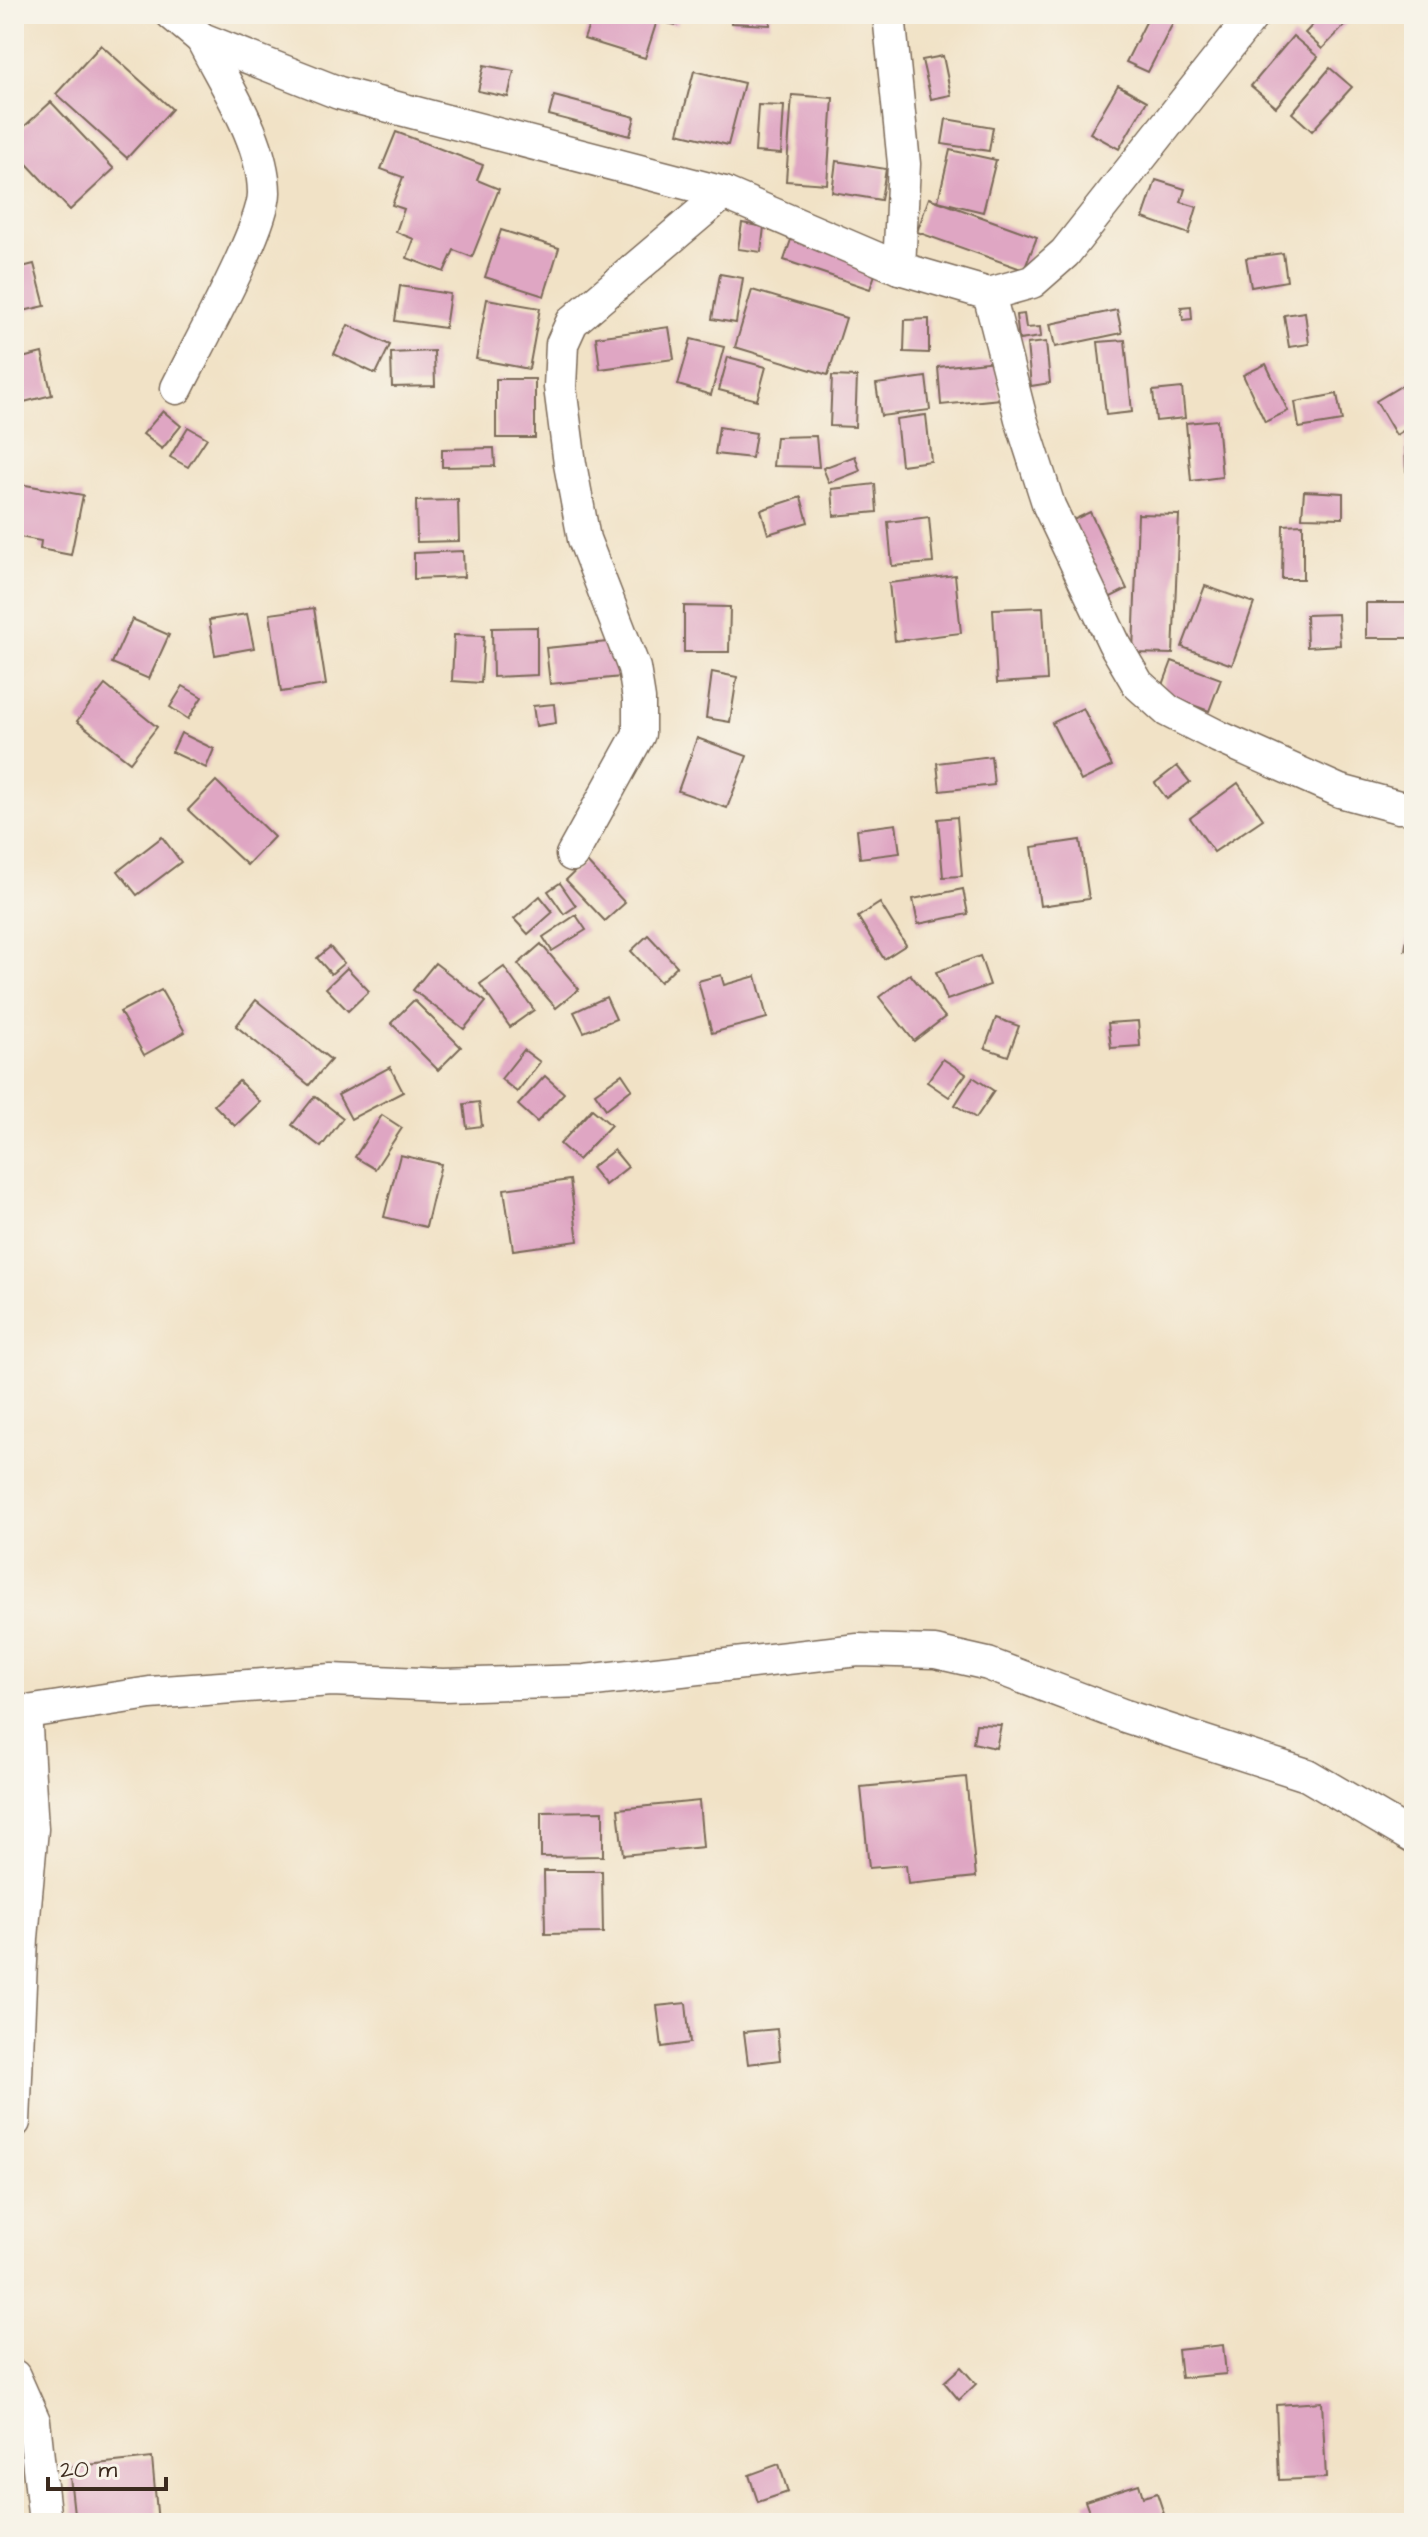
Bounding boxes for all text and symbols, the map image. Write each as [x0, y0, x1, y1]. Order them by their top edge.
scale bar [48, 2441, 166, 2491]
text: 20 m [60, 2453, 117, 2487]

